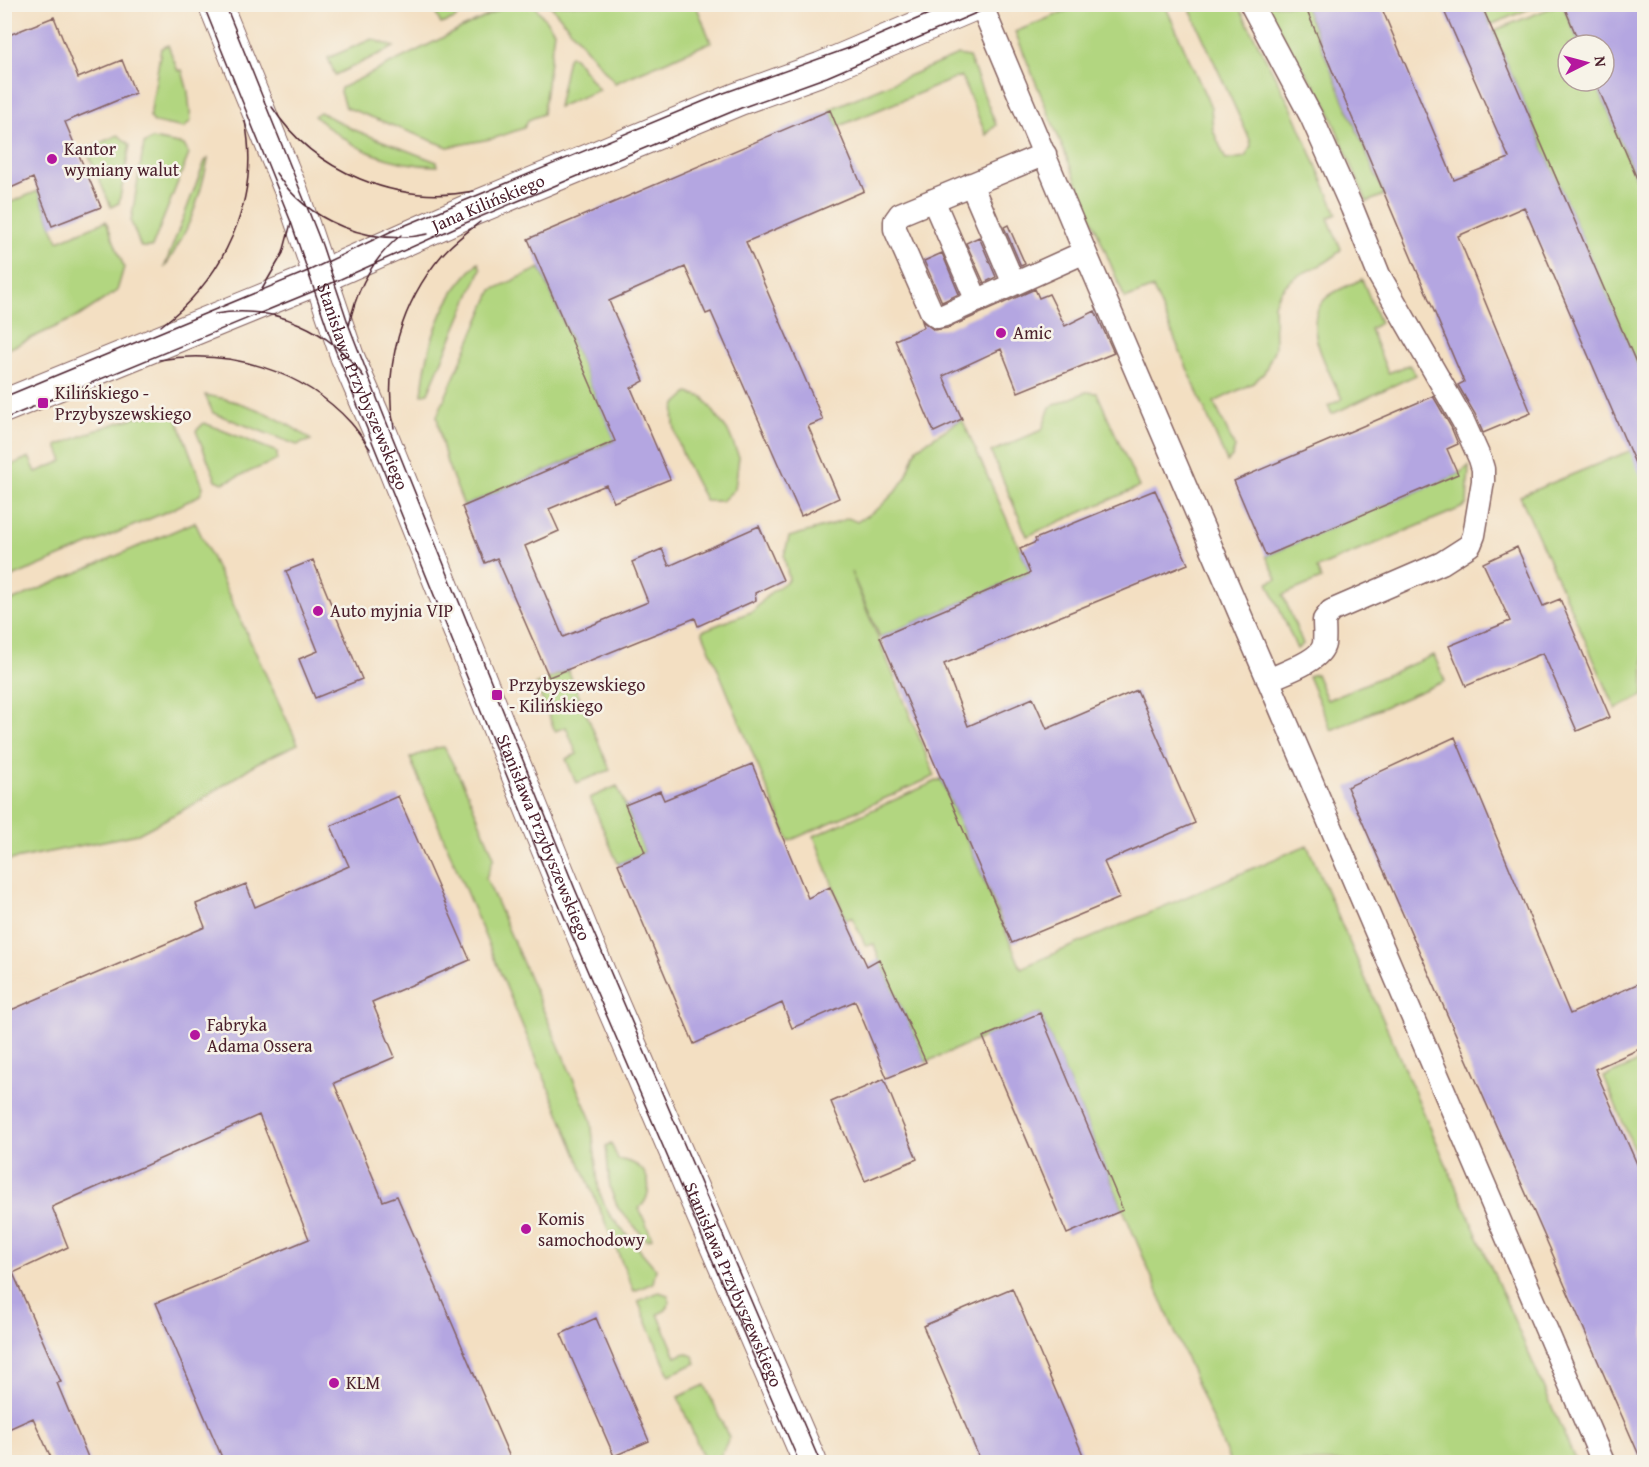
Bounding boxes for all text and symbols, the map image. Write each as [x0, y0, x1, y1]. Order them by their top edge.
north arrow [1556, 33, 1616, 93]
text: N [1588, 55, 1613, 68]
place label: Kantor wymiany walut [64, 135, 180, 183]
marker: Kantor wymiany walut [45, 152, 59, 166]
street label: Jana Kilińskiego [425, 167, 549, 240]
street label: Stanisława Przybyszewskiego [310, 279, 416, 494]
place label: Amic [1013, 319, 1052, 346]
marker: Amic [994, 326, 1008, 340]
place label: Kilińskiego - Przybyszewskiego [55, 379, 191, 427]
marker: Kilińskiego - Przybyszewskiego [36, 396, 50, 410]
place label: Auto myjnia VIP [330, 597, 453, 624]
marker: Auto myjnia VIP [311, 604, 325, 618]
place label: Przybyszewskiego - Kilińskiego [509, 671, 645, 719]
marker: Przybyszewskiego - Kilińskiego [490, 688, 504, 702]
street label: Stanisława Przybyszewskiego [490, 730, 598, 945]
place label: Fabryka Adama Ossera [207, 1011, 313, 1059]
marker: Fabryka Adama Ossera [188, 1028, 202, 1042]
street label: Stanisława Przybyszewskiego [678, 1178, 790, 1391]
place label: Komis samochodowy [538, 1205, 645, 1253]
marker: Komis samochodowy [519, 1222, 533, 1236]
place label: KLM [346, 1369, 380, 1396]
marker: KLM [327, 1376, 341, 1390]

